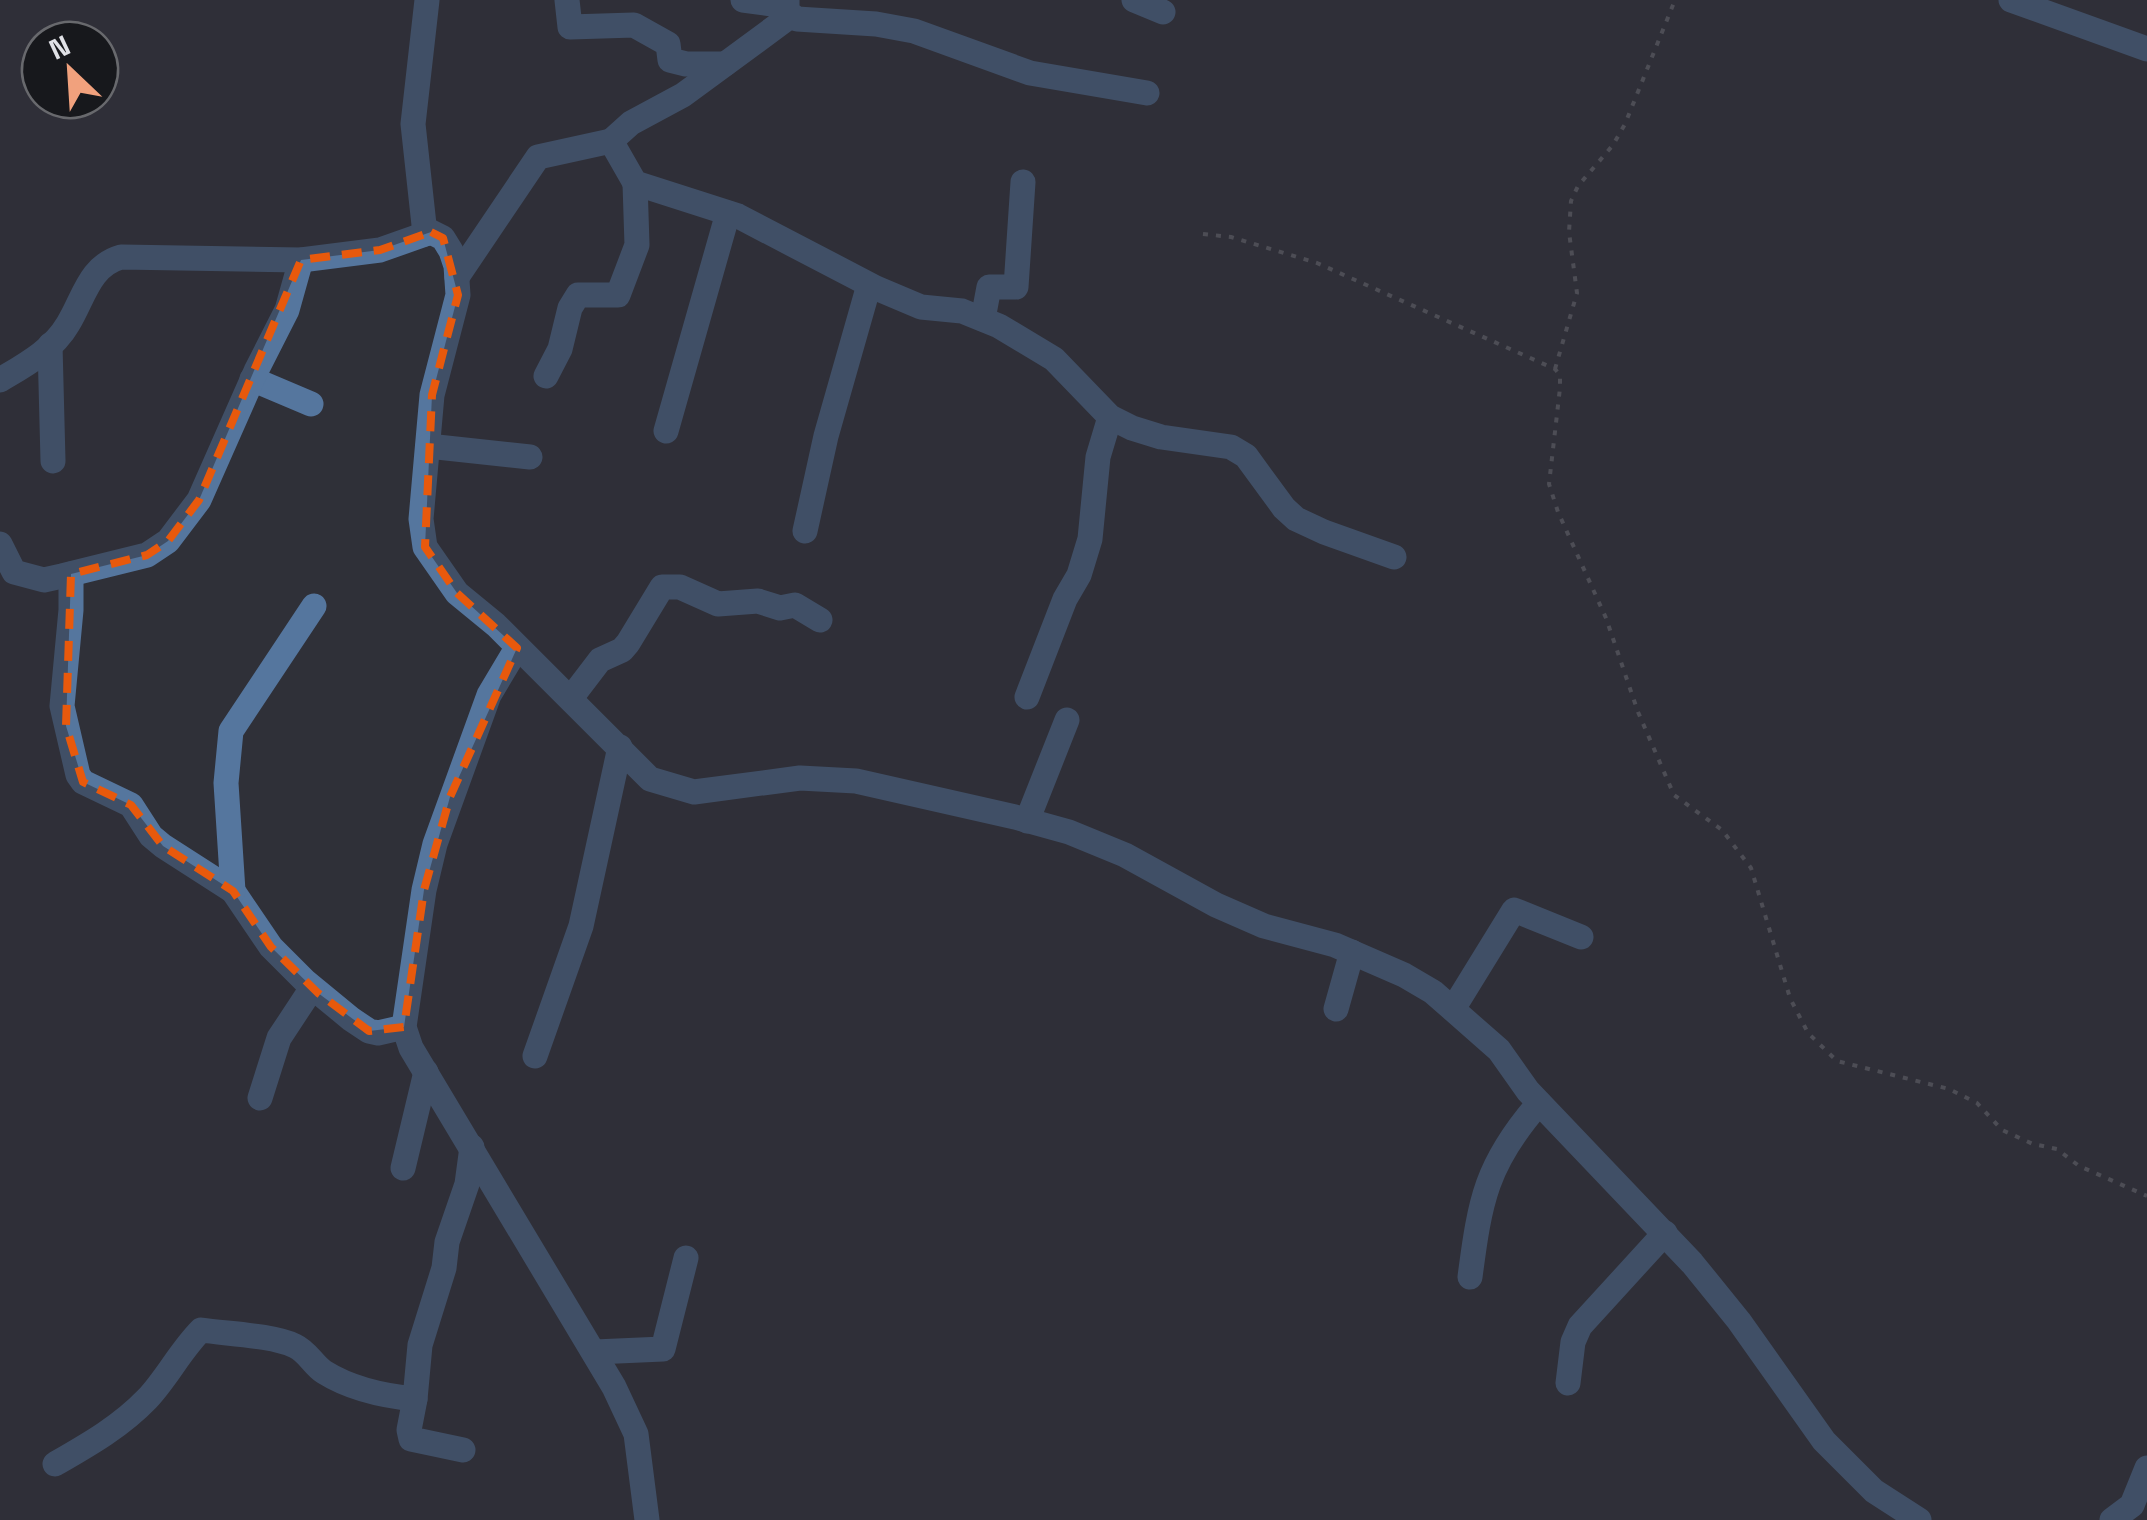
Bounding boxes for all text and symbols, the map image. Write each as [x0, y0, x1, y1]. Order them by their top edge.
north arrow [20, 20, 120, 120]
text: N [43, 27, 76, 68]

